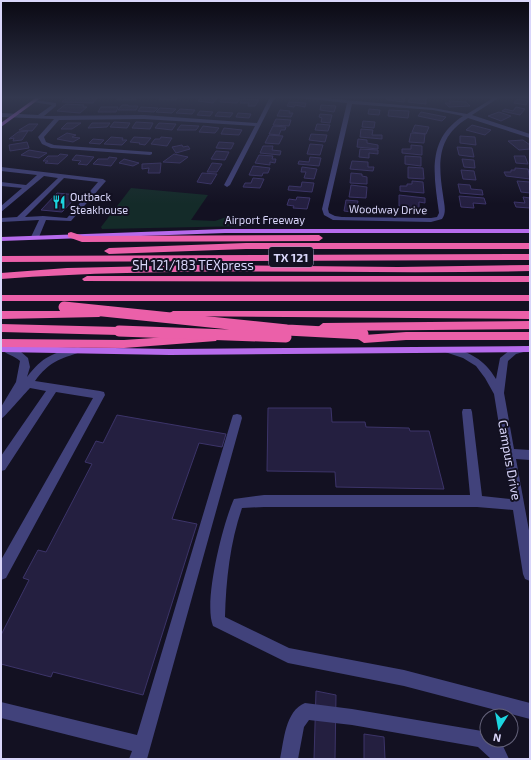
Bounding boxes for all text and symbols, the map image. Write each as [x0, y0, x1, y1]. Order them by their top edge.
place label: Outback Steakhouse [70, 190, 128, 216]
restaurant icon: Outback Steakhouse [51, 194, 67, 210]
street label: Woodway Drive [349, 202, 427, 216]
street label: Airport Freeway [225, 213, 305, 226]
road number: TX 121 [269, 247, 313, 267]
street label: SH 121/183 TEXpress [132, 257, 254, 273]
street label: Campus Drive [495, 419, 525, 501]
north arrow [479, 708, 519, 748]
text: N [492, 731, 502, 745]

